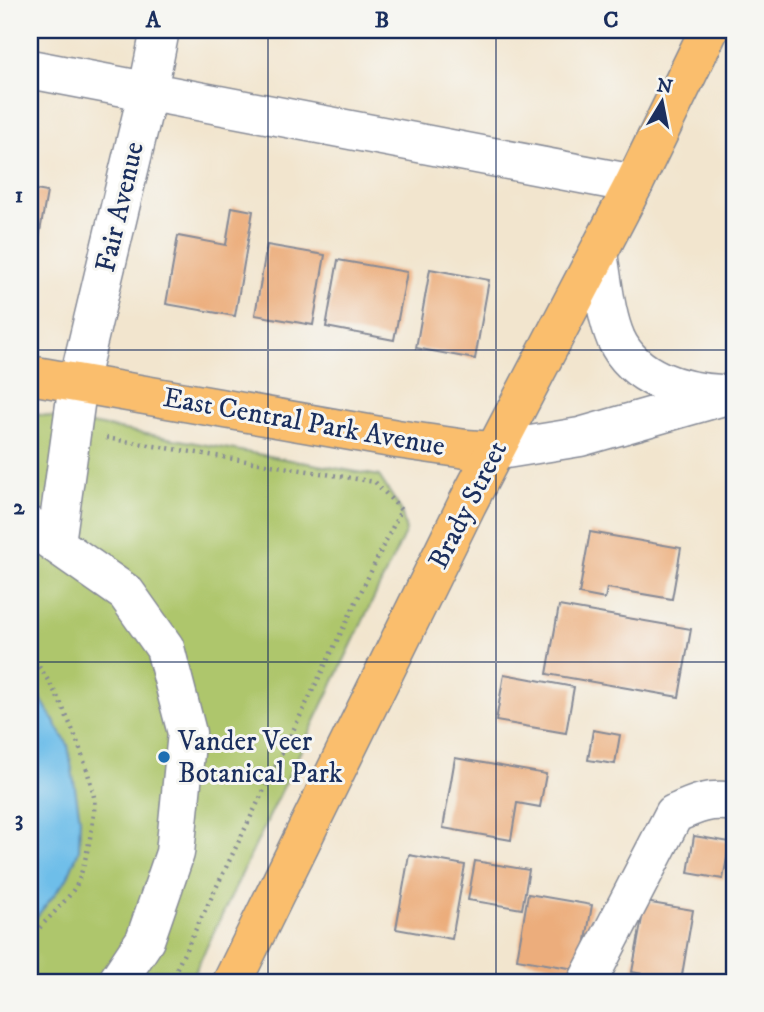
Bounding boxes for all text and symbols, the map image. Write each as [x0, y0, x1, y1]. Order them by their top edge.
text: A [145, 6, 162, 35]
text: B [375, 6, 389, 35]
text: C [603, 6, 619, 35]
north arrow [628, 66, 698, 136]
text: N [655, 74, 675, 99]
street label: Fair Avenue [88, 138, 152, 276]
text: 1 [15, 181, 23, 210]
street label: East Central Park Avenue [160, 380, 448, 464]
street label: Brady Street [421, 435, 515, 575]
text: 2 [13, 493, 25, 522]
place label: Vander Veer Botanical Park [177, 724, 343, 791]
marker: Vander Veer Botanical Park [156, 749, 172, 765]
text: 3 [15, 805, 23, 834]

